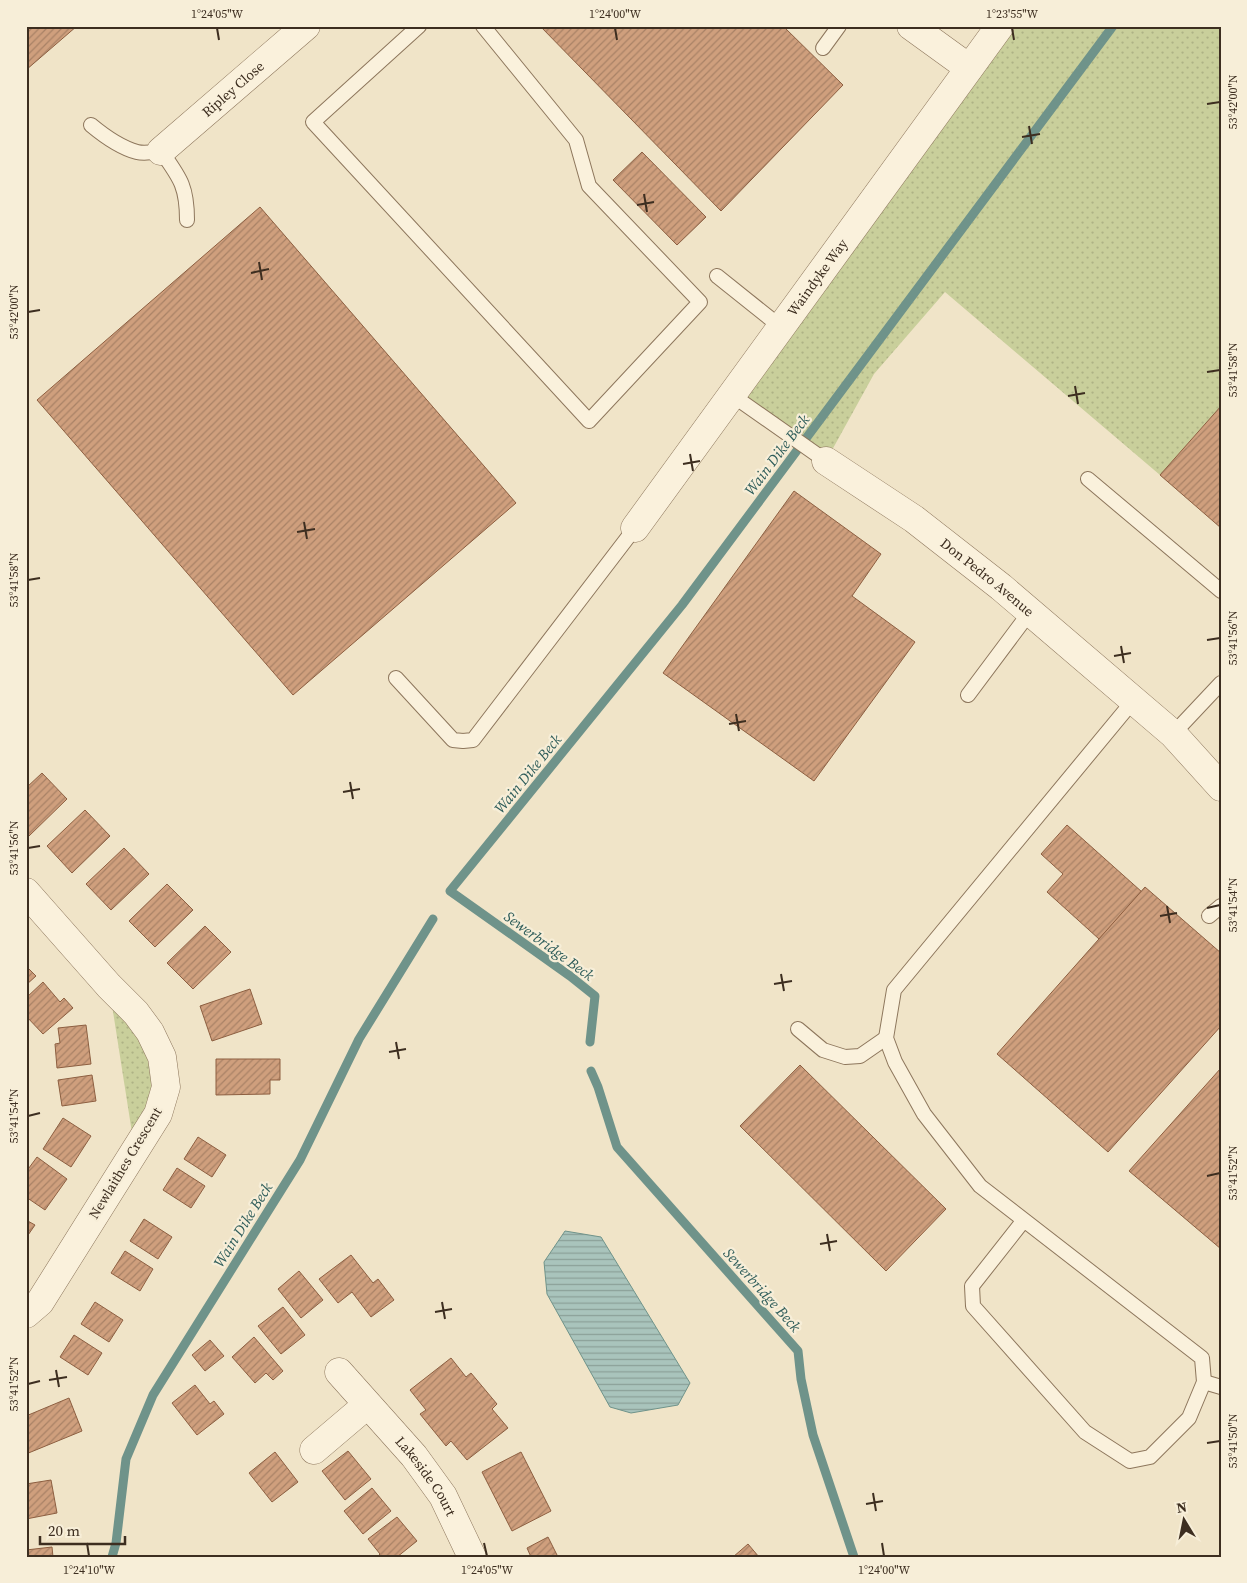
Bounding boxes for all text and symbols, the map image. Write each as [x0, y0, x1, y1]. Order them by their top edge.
text: 1°24'05"W [191, 6, 243, 22]
text: 1°24'00"W [589, 6, 641, 22]
text: 1°23'55"W [986, 6, 1038, 22]
street label: Ripley Close [197, 56, 269, 122]
text: 53°42'00"N [1225, 74, 1241, 130]
street label: Waindyke Way [782, 234, 853, 320]
text: 53°42'00"N [6, 284, 22, 340]
text: 53°41'58"N [1225, 342, 1241, 398]
water label: Wain Dike Beck [739, 409, 815, 500]
street label: Don Pedro Avenue [936, 533, 1039, 621]
text: 53°41'58"N [6, 552, 22, 608]
text: 53°41'56"N [1225, 610, 1241, 666]
water label: Wain Dike Beck [489, 729, 567, 818]
text: 53°41'56"N [6, 820, 22, 876]
text: 53°41'54"N [1225, 877, 1241, 933]
water label: Sewerbridge Beck [500, 906, 599, 986]
text: 53°41'54"N [6, 1088, 22, 1144]
street label: Newlaithes Crescent [84, 1103, 167, 1223]
text: 53°41'52"N [1225, 1145, 1241, 1201]
water label: Wain Dike Beck [208, 1178, 277, 1271]
water label: Sewerbridge Beck [719, 1243, 806, 1337]
text: 53°41'52"N [6, 1356, 22, 1412]
text: 53°41'50"N [1225, 1413, 1241, 1469]
street label: Lakeside Court [391, 1432, 461, 1520]
north arrow [1160, 1496, 1210, 1546]
text: N [1175, 1496, 1189, 1518]
scale bar [40, 1513, 125, 1545]
text: 20 m [48, 1520, 80, 1541]
text: 1°24'10"W [63, 1562, 115, 1578]
text: 1°24'05"W [461, 1562, 513, 1578]
text: 1°24'00"W [858, 1562, 910, 1578]

